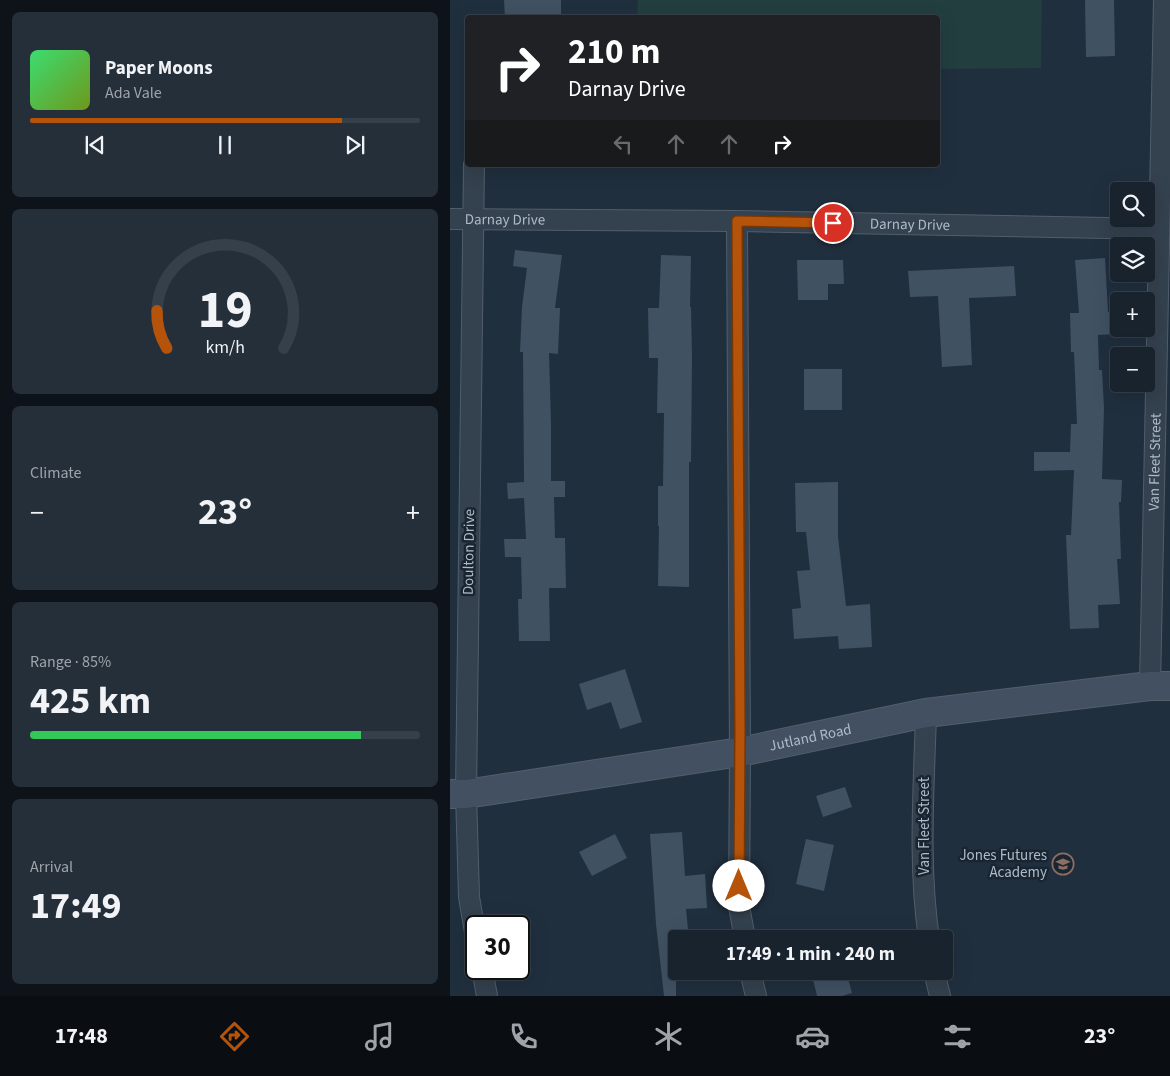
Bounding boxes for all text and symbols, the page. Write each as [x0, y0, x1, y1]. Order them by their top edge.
text: 210 m [568, 27, 660, 77]
icon: right [485, 35, 550, 100]
text: Paper Moons [105, 55, 213, 82]
text: Darnay Drive [568, 73, 686, 105]
text: Ada Vale [105, 82, 162, 104]
icon: left [609, 130, 637, 158]
icon: ahead [662, 130, 690, 158]
icon: ahead [715, 130, 743, 158]
icon: right [768, 130, 796, 158]
icon: previous [81, 131, 109, 159]
icon: pause [211, 131, 239, 159]
icon: next [341, 131, 369, 159]
map controls [1110, 182, 1155, 392]
button: search [1110, 182, 1155, 227]
pin [812, 202, 854, 244]
street label: Darnay Drive [465, 209, 545, 230]
icon: arrive [819, 209, 847, 237]
street label: Darnay Drive [870, 213, 950, 236]
button: layers [1110, 237, 1155, 282]
text: 19 [198, 274, 252, 348]
button: + [1110, 292, 1155, 337]
text: km/h [205, 335, 245, 360]
button: − [1110, 347, 1155, 392]
street label: Van Fleet Street [1143, 413, 1166, 511]
text: Climate [30, 462, 81, 484]
text: 23° [198, 485, 252, 539]
text: − [30, 493, 44, 533]
text: + [406, 493, 420, 533]
street label: Doulton Drive [458, 509, 480, 595]
text: Range · 85% [30, 651, 111, 673]
text: 425 km [30, 674, 151, 728]
street label: Jutland Road [767, 718, 853, 756]
street label: Van Fleet Street [914, 777, 935, 875]
place label: Jones Futures Academy [959, 845, 1047, 883]
school or university icon: Jones Futures Academy [1051, 852, 1075, 876]
text: Arrival [30, 856, 73, 878]
position arrow [712, 859, 764, 911]
text: 17:49 [30, 879, 122, 933]
speed limit sign: 30 [465, 915, 530, 980]
text: 17:49 · 1 min · 240 m [726, 941, 895, 968]
icon: directions [217, 1019, 252, 1054]
icon: music [362, 1019, 397, 1054]
icon: phone [506, 1019, 541, 1054]
icon: climate [651, 1019, 686, 1054]
icon: car [795, 1019, 830, 1054]
icon: filters [940, 1019, 975, 1054]
text: 17:48 [55, 1020, 108, 1052]
text: 23° [1084, 1020, 1115, 1052]

